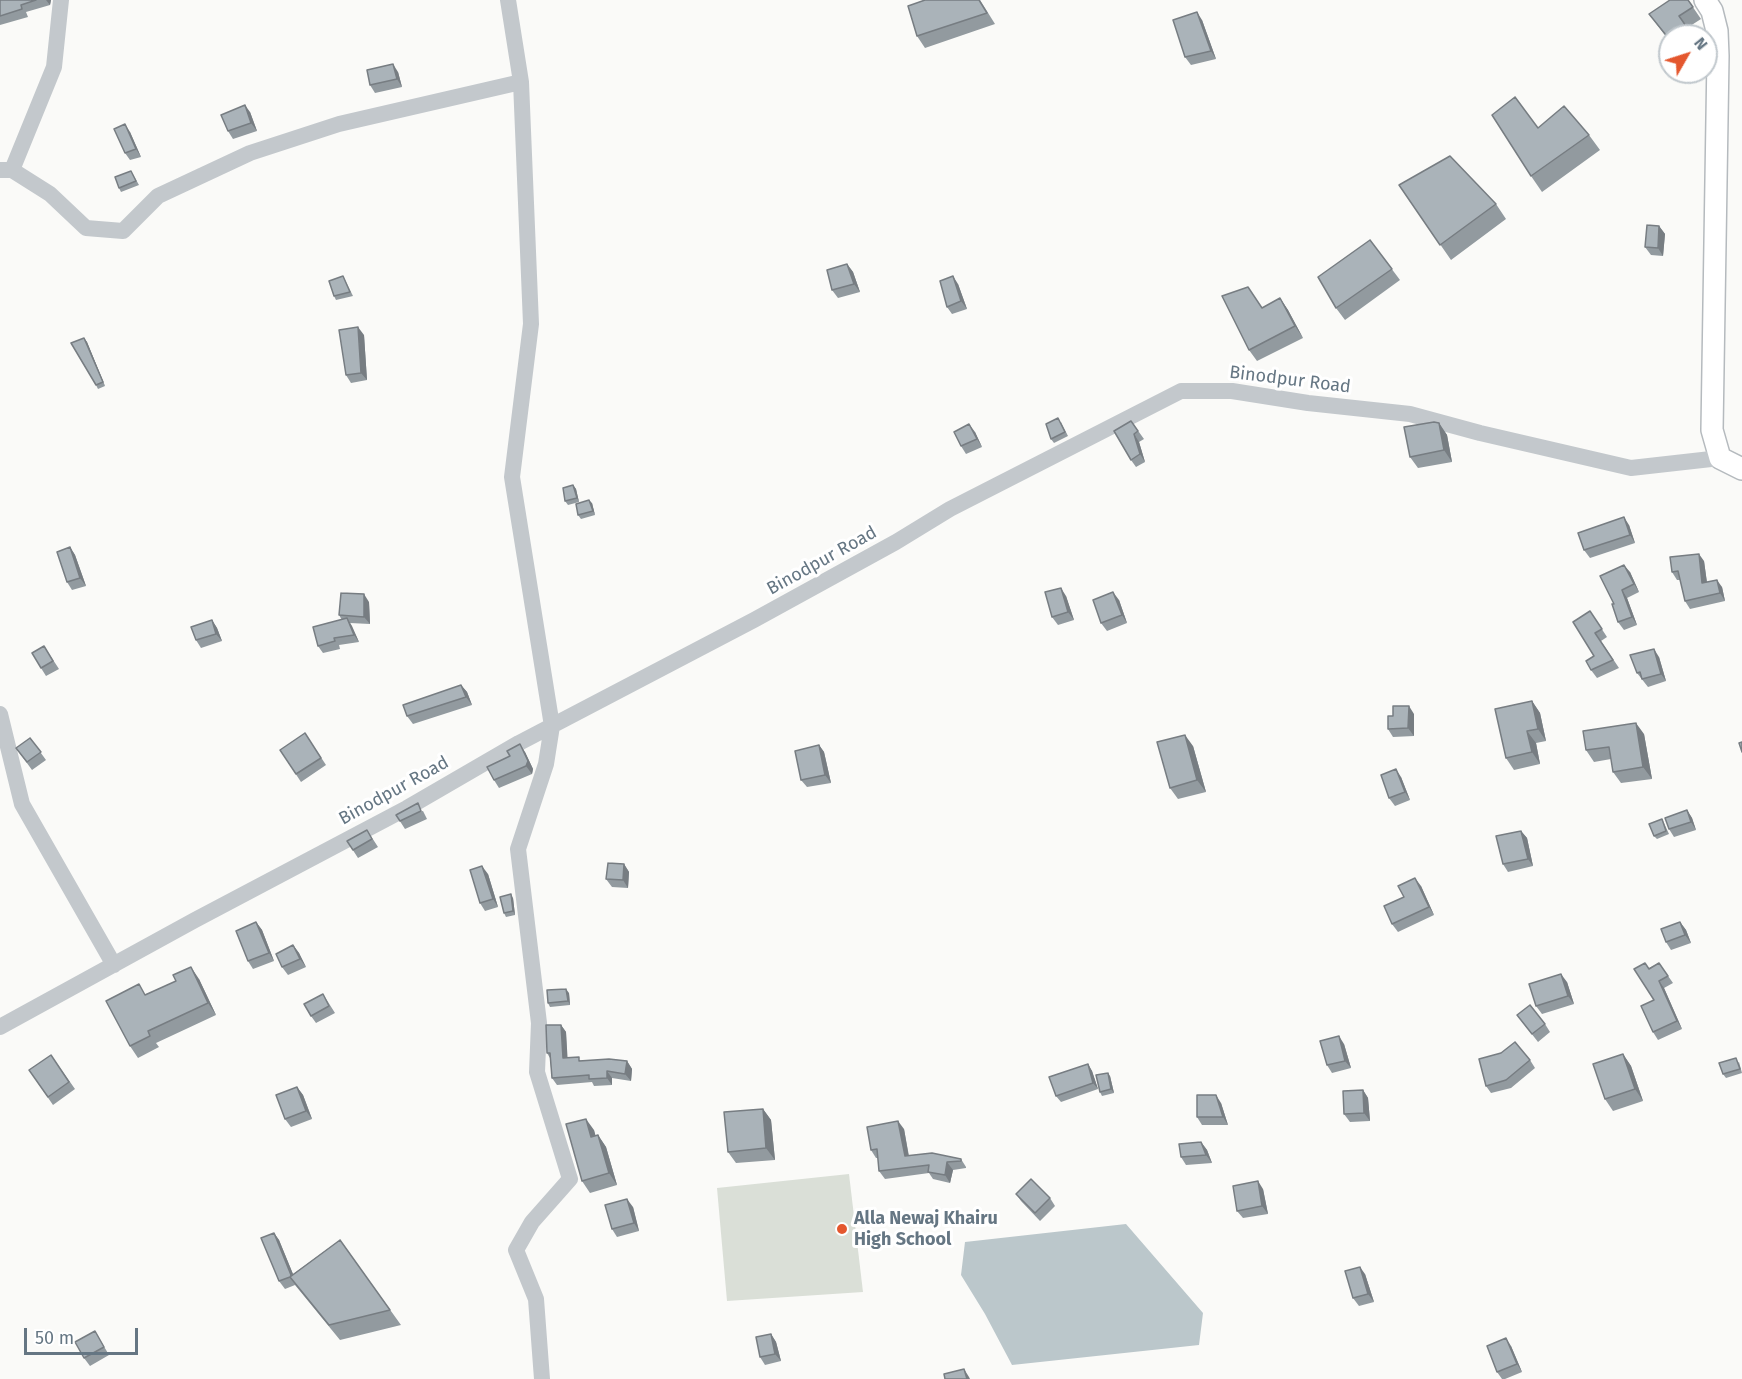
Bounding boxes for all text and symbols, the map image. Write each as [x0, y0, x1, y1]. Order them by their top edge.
north arrow [1658, 24, 1718, 84]
text: N [1690, 34, 1712, 54]
street label: Binodpur Road [1228, 362, 1352, 398]
street label: Binodpur Road [763, 522, 881, 600]
street label: Binodpur Road [335, 752, 453, 830]
place label: Alla Newaj Khairu High School [854, 1208, 998, 1250]
marker: Alla Newaj Khairu High School [835, 1222, 849, 1236]
scale bar [27, 1316, 141, 1354]
text: 50 m [35, 1327, 74, 1349]

